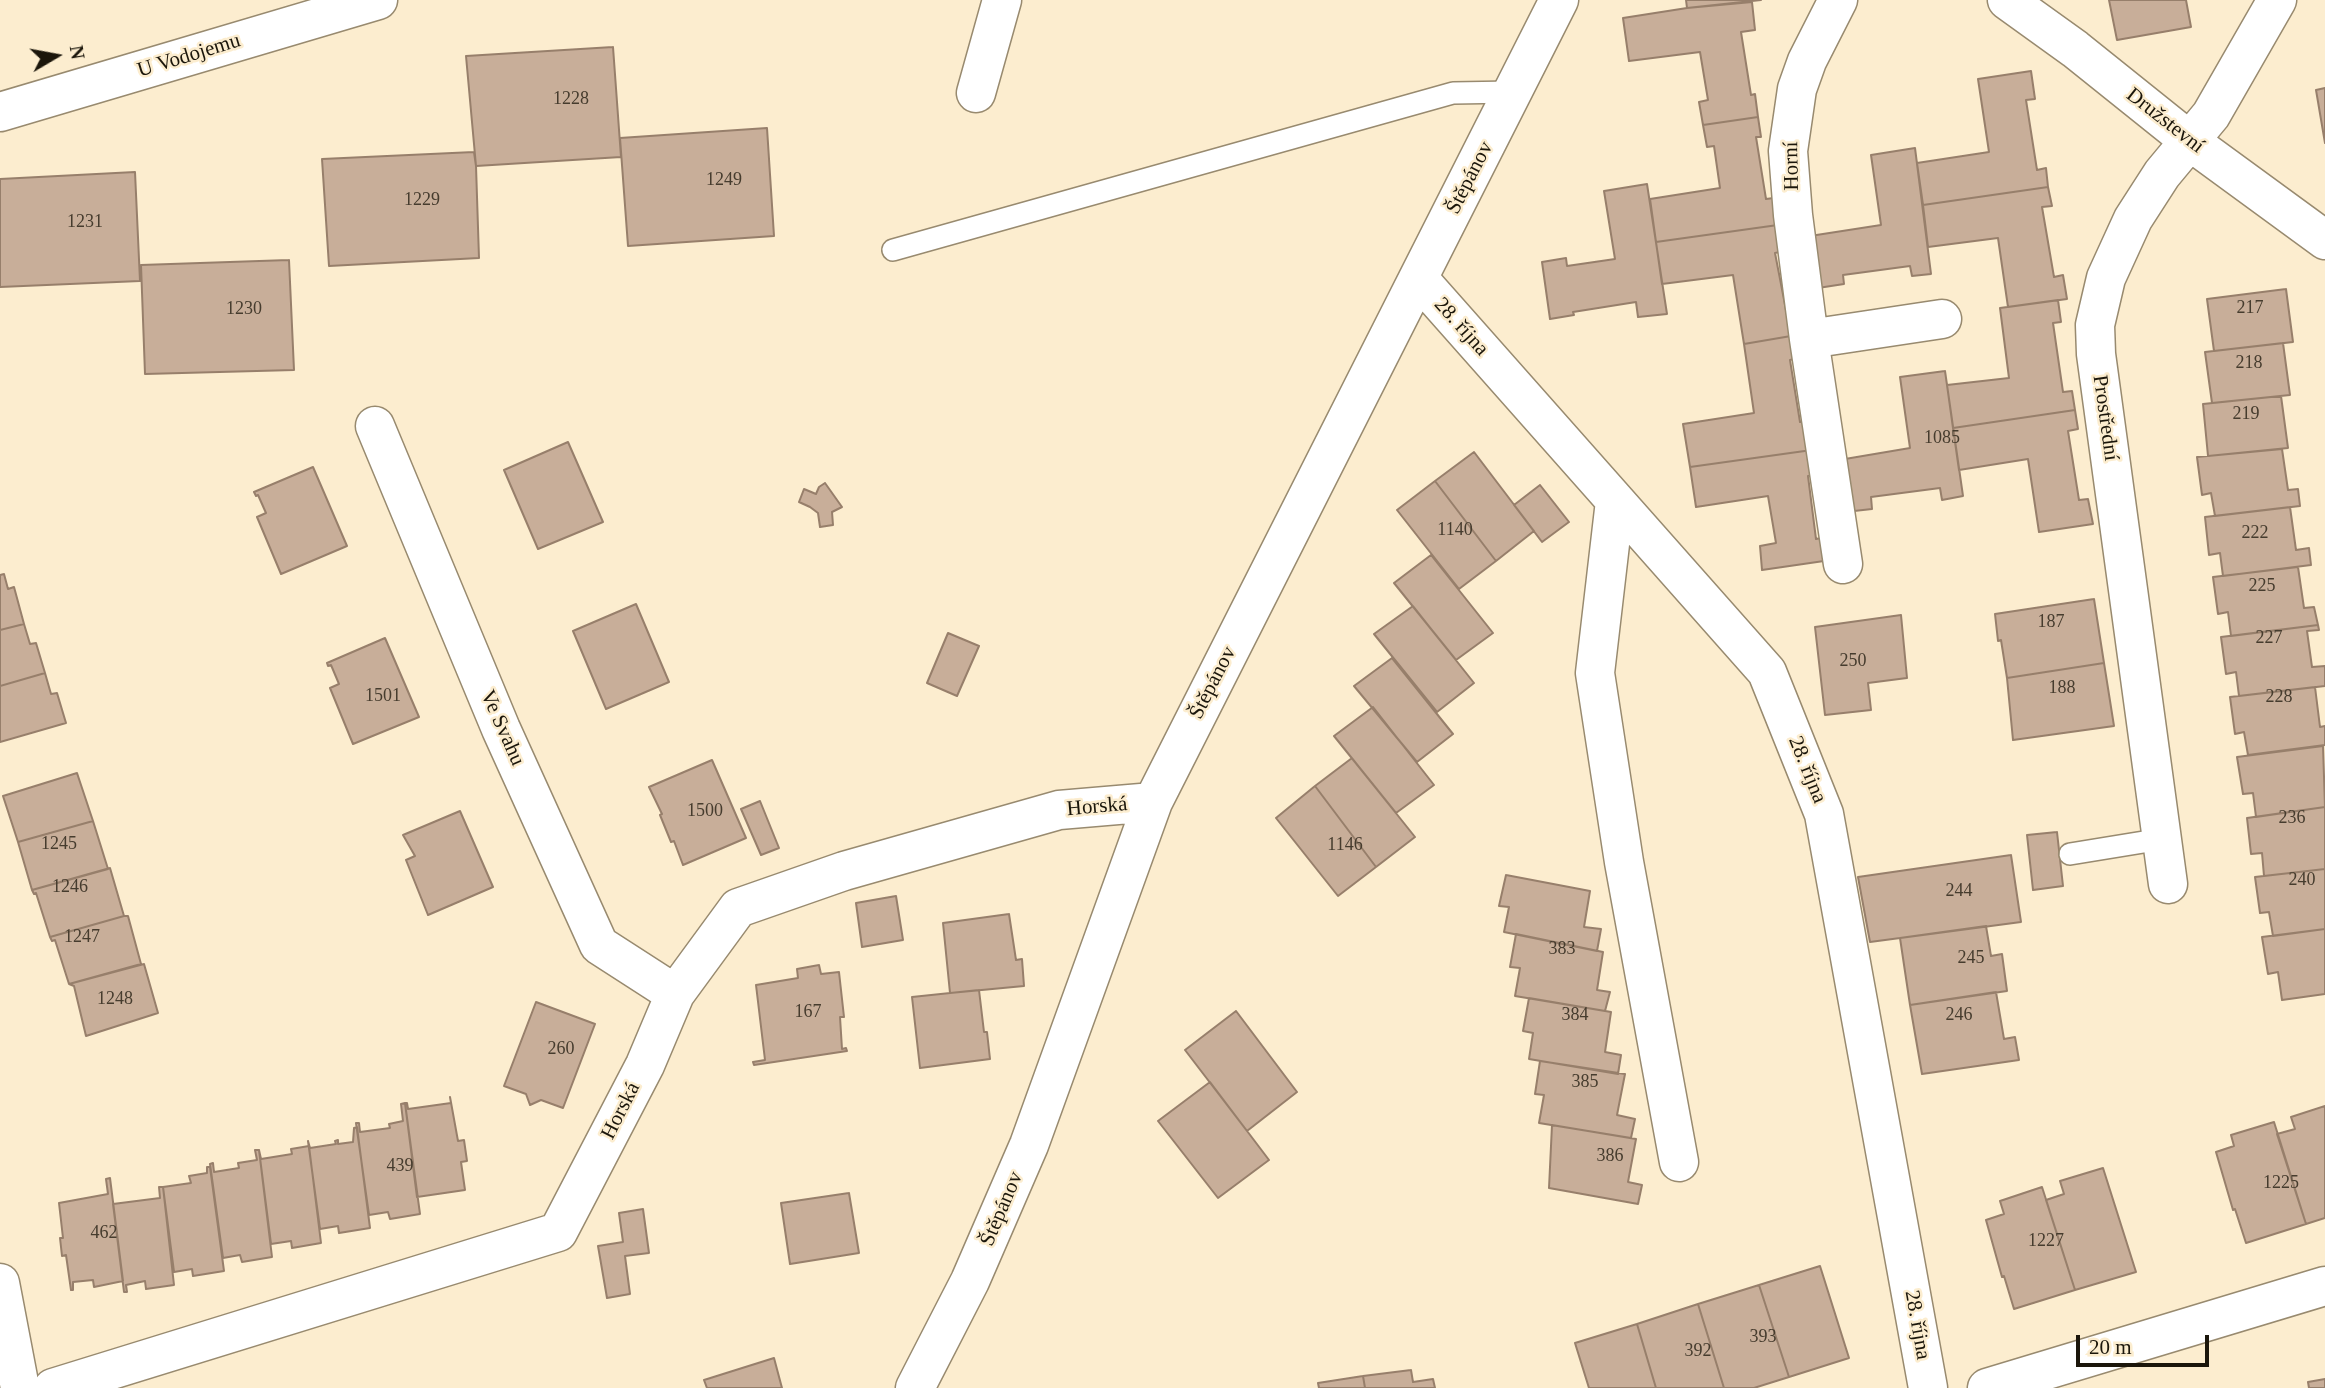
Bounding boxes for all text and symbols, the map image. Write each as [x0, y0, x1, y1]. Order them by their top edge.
north arrow [21, 21, 91, 91]
street label: U Vodojemu [134, 28, 244, 84]
text: N [66, 44, 89, 61]
street label: Družstevní [2121, 83, 2209, 159]
house number: 1228 [553, 88, 589, 110]
street label: Štěpánov [1441, 137, 1499, 219]
street label: Horní [1779, 141, 1805, 191]
house number: 1249 [706, 169, 742, 191]
house number: 1229 [404, 189, 440, 211]
house number: 1231 [67, 211, 103, 233]
street label: 28. října [1428, 293, 1494, 361]
house number: 217 [2236, 297, 2264, 319]
house number: 1230 [226, 298, 262, 320]
house number: 218 [2236, 352, 2262, 374]
street label: Prostřední [2087, 374, 2123, 462]
house number: 219 [2232, 403, 2260, 425]
house number: 1085 [1924, 427, 1960, 449]
house number: 1140 [1437, 519, 1473, 541]
house number: 222 [2242, 522, 2269, 544]
house number: 225 [2248, 575, 2276, 597]
house number: 187 [2038, 611, 2064, 633]
house number: 227 [2256, 627, 2283, 649]
street label: Štěpánov [1184, 642, 1242, 724]
house number: 250 [1840, 650, 1867, 672]
house number: 188 [2048, 677, 2076, 699]
house number: 1501 [365, 685, 401, 707]
street label: Ve Svahu [474, 686, 530, 770]
house number: 228 [2266, 686, 2292, 708]
street label: 28. října [1782, 733, 1832, 807]
street label: Horská [1066, 792, 1128, 822]
house number: 1500 [687, 800, 723, 822]
house number: 236 [2278, 807, 2306, 829]
house number: 1245 [41, 833, 77, 855]
house number: 1146 [1327, 834, 1363, 856]
house number: 240 [2288, 869, 2316, 891]
house number: 1246 [52, 876, 88, 898]
house number: 244 [1945, 880, 1972, 902]
house number: 1247 [64, 926, 100, 948]
house number: 383 [1548, 938, 1576, 960]
house number: 245 [1957, 947, 1984, 969]
house number: 1248 [97, 988, 133, 1010]
house number: 167 [794, 1001, 822, 1023]
house number: 384 [1562, 1004, 1588, 1026]
house number: 246 [1945, 1004, 1972, 1026]
house number: 260 [548, 1038, 574, 1060]
house number: 385 [1572, 1071, 1598, 1093]
street label: Horská [596, 1078, 646, 1144]
house number: 386 [1596, 1145, 1624, 1167]
house number: 439 [386, 1155, 414, 1177]
street label: Štěpánov [975, 1168, 1029, 1250]
house number: 1225 [2263, 1172, 2299, 1194]
house number: 462 [90, 1222, 118, 1244]
house number: 1227 [2028, 1230, 2064, 1252]
street label: 28. října [1899, 1288, 1935, 1362]
scale bar [2080, 1322, 2213, 1366]
house number: 393 [1750, 1326, 1776, 1348]
text: 20 m [2089, 1335, 2132, 1359]
house number: 392 [1685, 1340, 1712, 1362]

